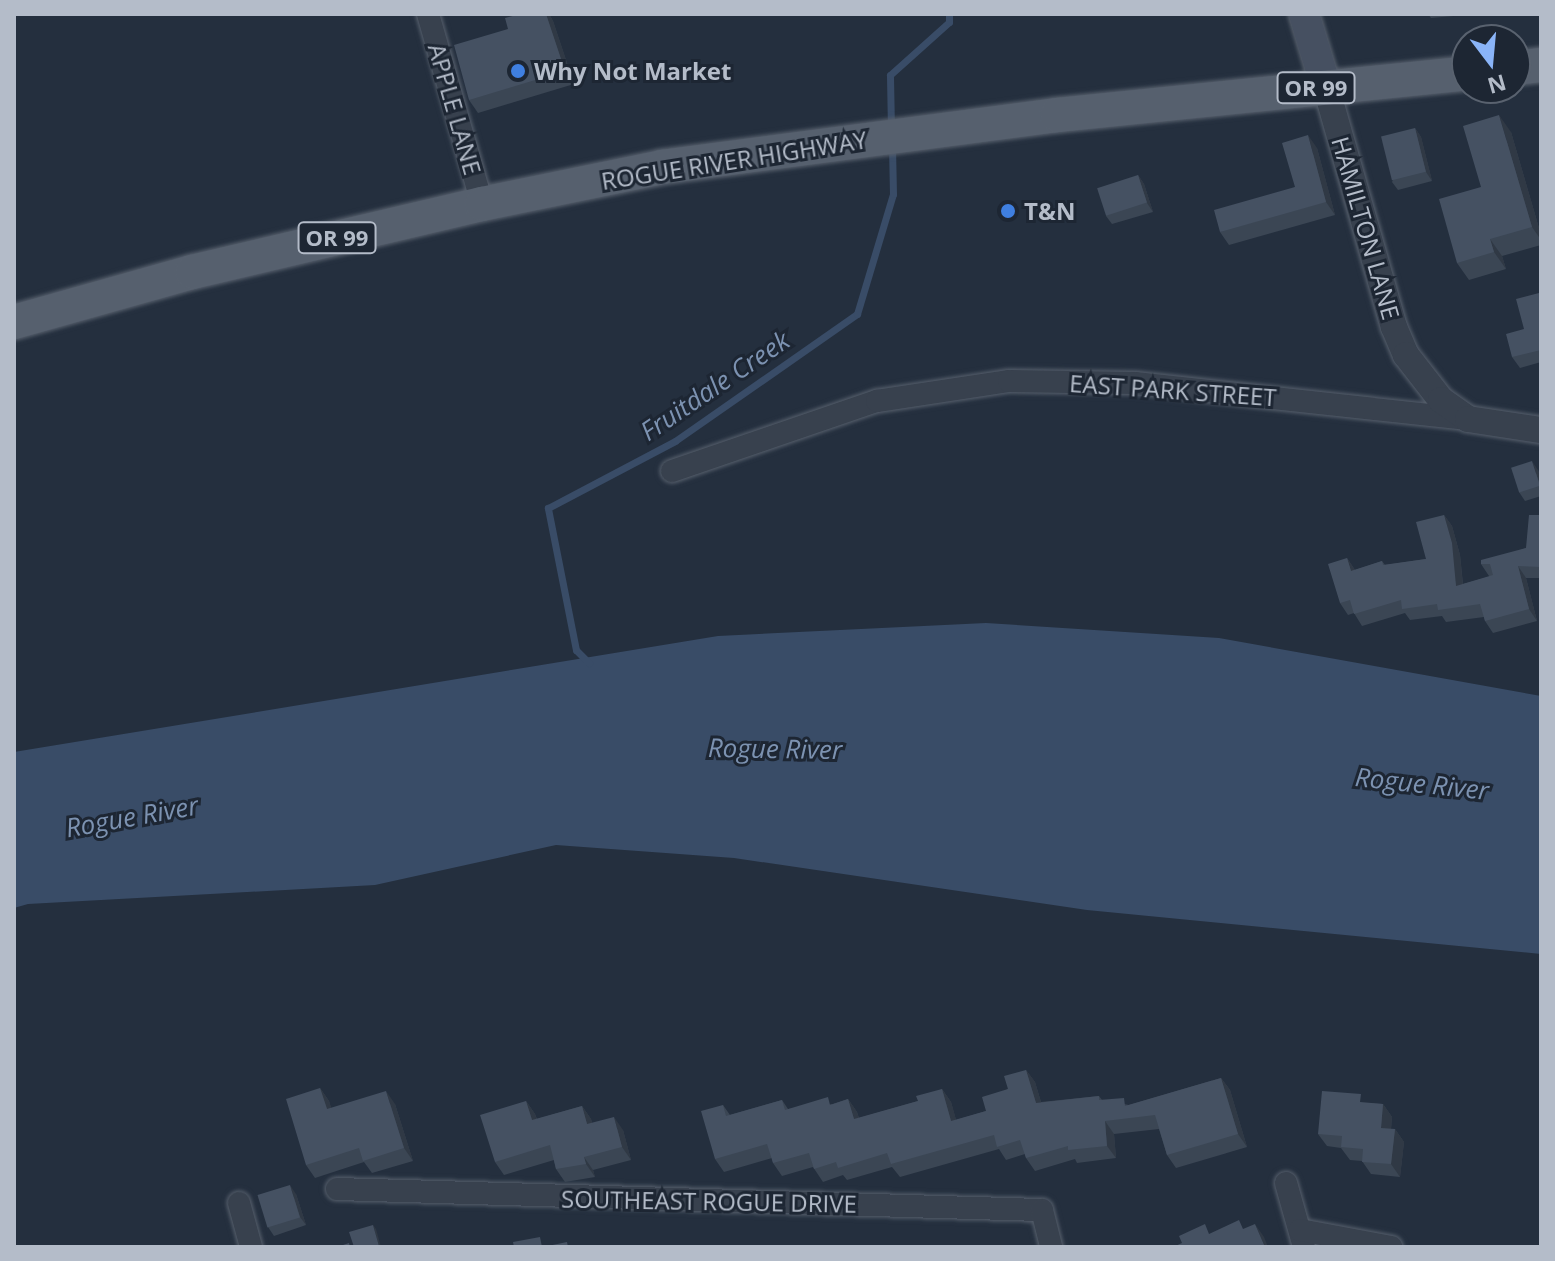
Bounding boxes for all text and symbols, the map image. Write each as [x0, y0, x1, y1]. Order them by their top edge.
north arrow [1451, 24, 1531, 104]
street label: APPLE LANE [423, 40, 487, 178]
place label: Why Not Market [534, 57, 731, 85]
marker: Why Not Market [509, 62, 527, 80]
text: N [1484, 68, 1510, 102]
road number: OR 99 [1276, 70, 1356, 106]
street label: ROGUE RIVER HIGHWAY [599, 125, 869, 195]
street label: HAMILTON LANE [1326, 133, 1406, 323]
place label: T&N [1024, 197, 1075, 225]
marker: T&N [999, 202, 1017, 220]
road number: OR 99 [297, 220, 377, 256]
water label: Fruitdale Creek [635, 325, 795, 447]
street label: EAST PARK STREET [1068, 368, 1278, 412]
water label: Rogue River [708, 732, 842, 766]
water label: Rogue River [1354, 761, 1490, 807]
water label: Rogue River [63, 790, 201, 844]
street label: SOUTHEAST ROGUE DRIVE [561, 1184, 857, 1218]

